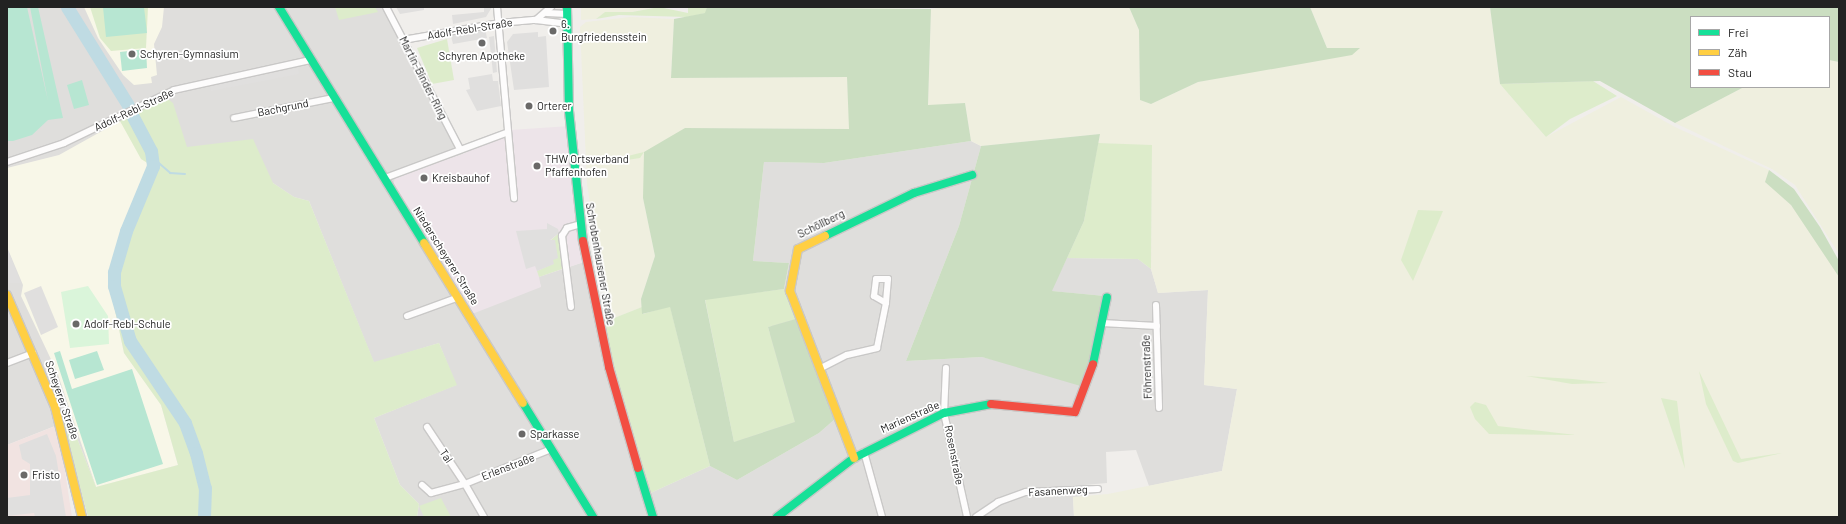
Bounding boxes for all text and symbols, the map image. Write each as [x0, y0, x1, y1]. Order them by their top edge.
street label: Adolf-Rebl-Straße [426, 16, 514, 42]
legend [1690, 16, 1830, 88]
place label: 6. Burgfriedensstein [561, 18, 647, 44]
text: Frei [1728, 25, 1748, 39]
marker: 6. Burgfriedensstein [548, 26, 558, 36]
street label: Martin-Binder-Ring [396, 34, 450, 122]
marker: Schyren Apotheke [477, 38, 487, 48]
text: Zäh [1728, 45, 1747, 59]
place label: Schyren-Gymnasium [140, 47, 239, 61]
marker: Schyren-Gymnasium [127, 49, 137, 59]
place label: Schyren Apotheke [439, 49, 525, 63]
text: Stau [1728, 65, 1752, 79]
street label: Adolf-Rebl-Straße [92, 86, 176, 134]
street label: Bachgrund [256, 97, 310, 119]
place label: Orterer [537, 99, 572, 113]
marker: Orterer [524, 101, 534, 111]
place label: THW Ortsverband Pfaffenhofen [545, 153, 629, 179]
marker: THW Ortsverband Pfaffenhofen [532, 161, 542, 171]
place label: Kreisbauhof [432, 171, 490, 185]
marker: Kreisbauhof [419, 173, 429, 183]
street label: Schrobenhausener Straße [583, 202, 617, 326]
street label: Niederscheyerer Straße [410, 204, 482, 308]
street label: Schöllberg [795, 207, 847, 241]
place label: Adolf-Rebl-Schule [84, 317, 171, 331]
marker: Adolf-Rebl-Schule [71, 319, 81, 329]
street label: Föhrenstraße [1139, 335, 1155, 399]
street label: Scheyerer Straße [42, 359, 82, 441]
street label: Marienstraße [879, 398, 941, 436]
street label: Rosenstraße [942, 424, 966, 486]
place label: Sparkasse [530, 427, 579, 441]
marker: Sparkasse [517, 429, 527, 439]
street label: Tal [437, 446, 455, 466]
street label: Erlenstraße [480, 451, 536, 483]
place label: Fristo [32, 468, 60, 482]
marker: Fristo [19, 470, 29, 480]
street label: Fasanenweg [1028, 483, 1088, 499]

